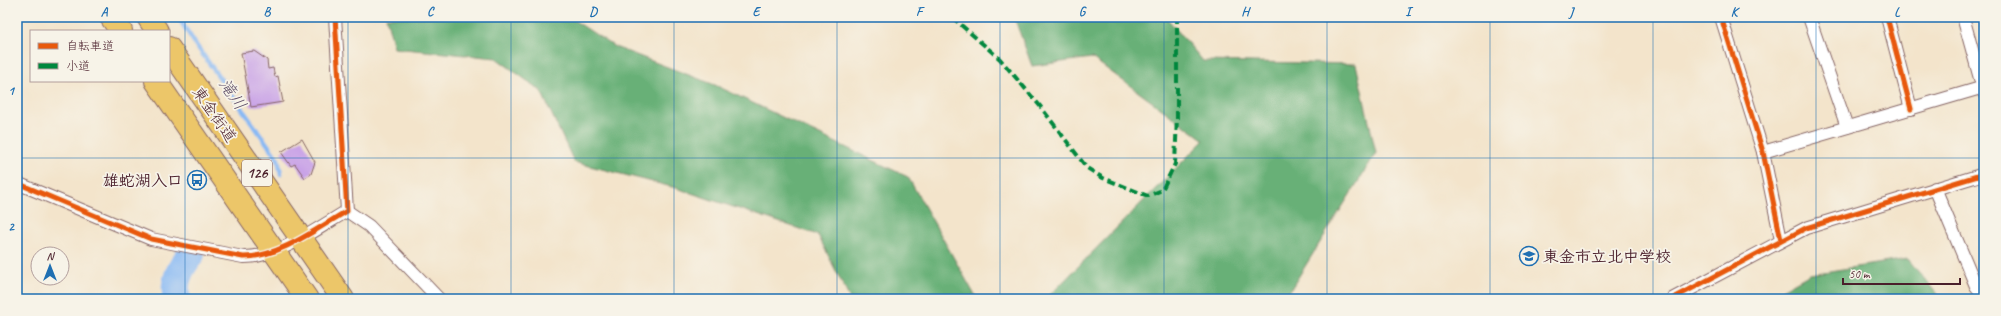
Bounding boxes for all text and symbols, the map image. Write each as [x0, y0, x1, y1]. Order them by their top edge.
text: A [101, 4, 109, 20]
text: B [264, 4, 272, 20]
text: C [427, 4, 435, 20]
text: D [589, 4, 598, 20]
text: E [753, 4, 762, 20]
text: F [916, 4, 925, 20]
text: G [1079, 4, 1087, 20]
text: H [1241, 4, 1251, 20]
text: I [1405, 4, 1414, 20]
text: J [1568, 4, 1575, 20]
text: K [1731, 4, 1741, 20]
text: L [1894, 4, 1901, 20]
legend [30, 30, 170, 82]
text: 自転車道 [66, 38, 114, 54]
text: 小道 [66, 58, 90, 74]
water label: 滝川 [214, 74, 251, 114]
text: 1 [8, 83, 16, 99]
street label: 東金街道 [188, 83, 241, 147]
road number: 126 [242, 160, 272, 186]
bus stop icon: 雄蛇湖入口 [186, 169, 208, 191]
place label: 雄蛇湖入口 [103, 171, 183, 191]
text: 2 [8, 219, 15, 235]
school or university icon: 東金市立北中学校 [1518, 245, 1540, 267]
north arrow [30, 246, 70, 286]
place label: 東金市立北中学校 [1543, 247, 1671, 267]
text: N [47, 249, 56, 263]
scale bar [1843, 260, 1960, 286]
text: 50 m [1849, 266, 1871, 282]

